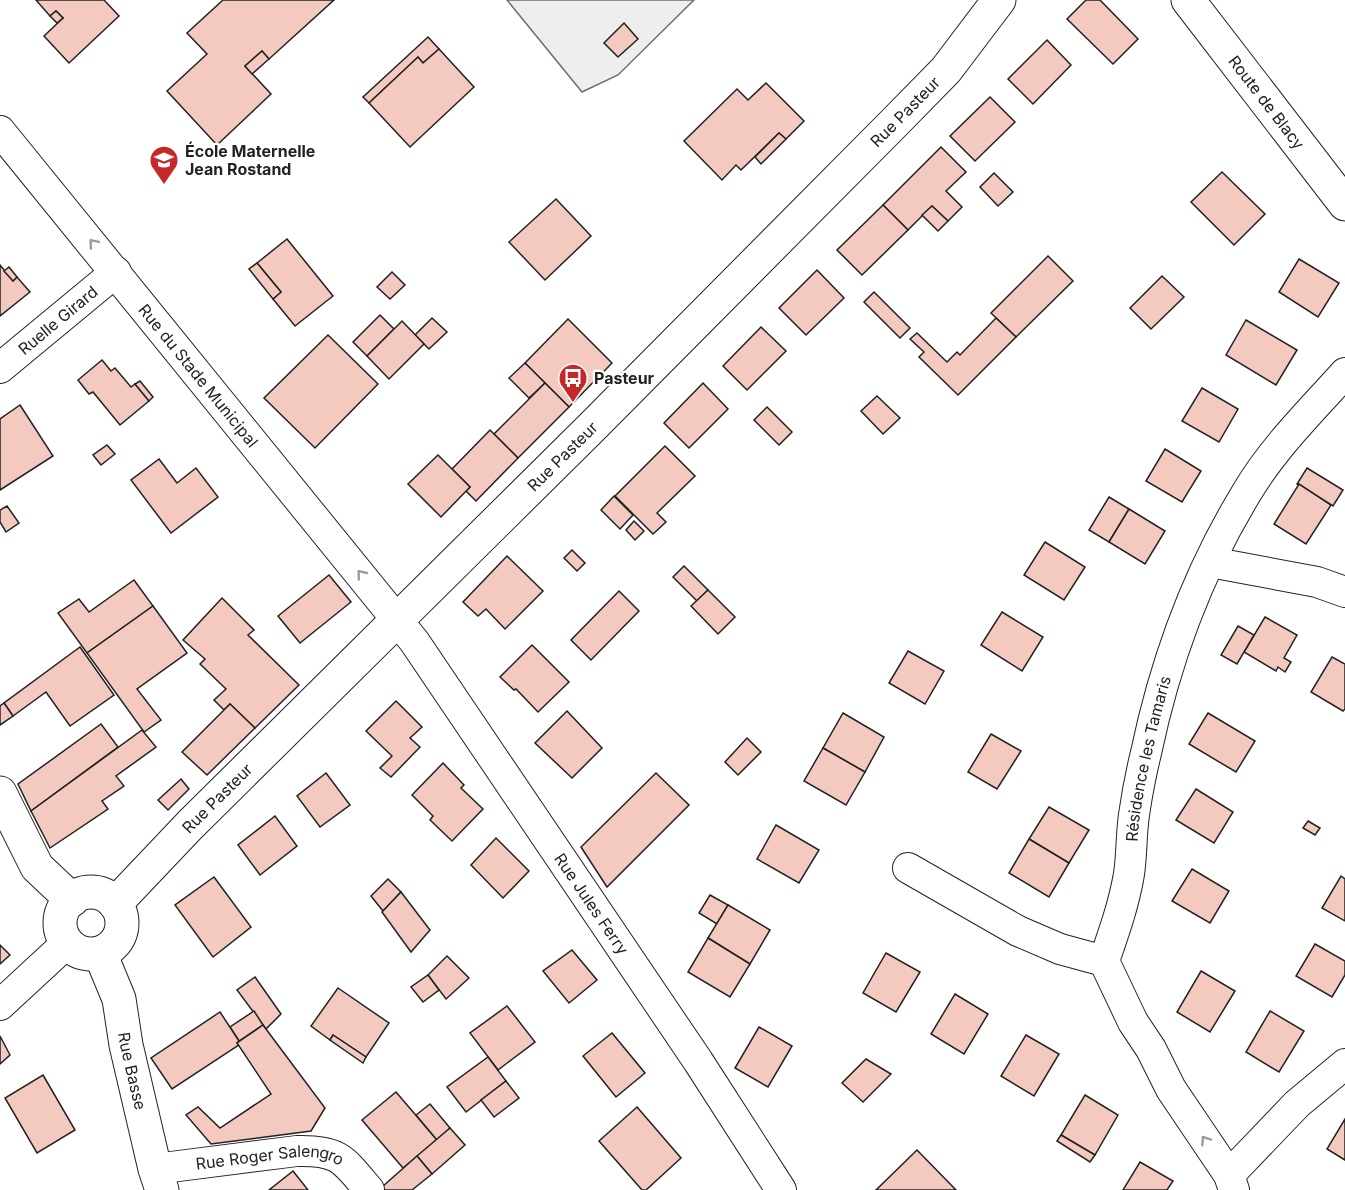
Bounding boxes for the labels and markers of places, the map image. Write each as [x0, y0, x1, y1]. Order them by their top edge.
place label: École Maternelle Jean Rostand [185, 141, 315, 179]
school or university icon: École Maternelle Jean Rostand [148, 144, 180, 186]
bus stop icon: Pasteur [557, 362, 589, 404]
place label: Pasteur [594, 368, 655, 388]

